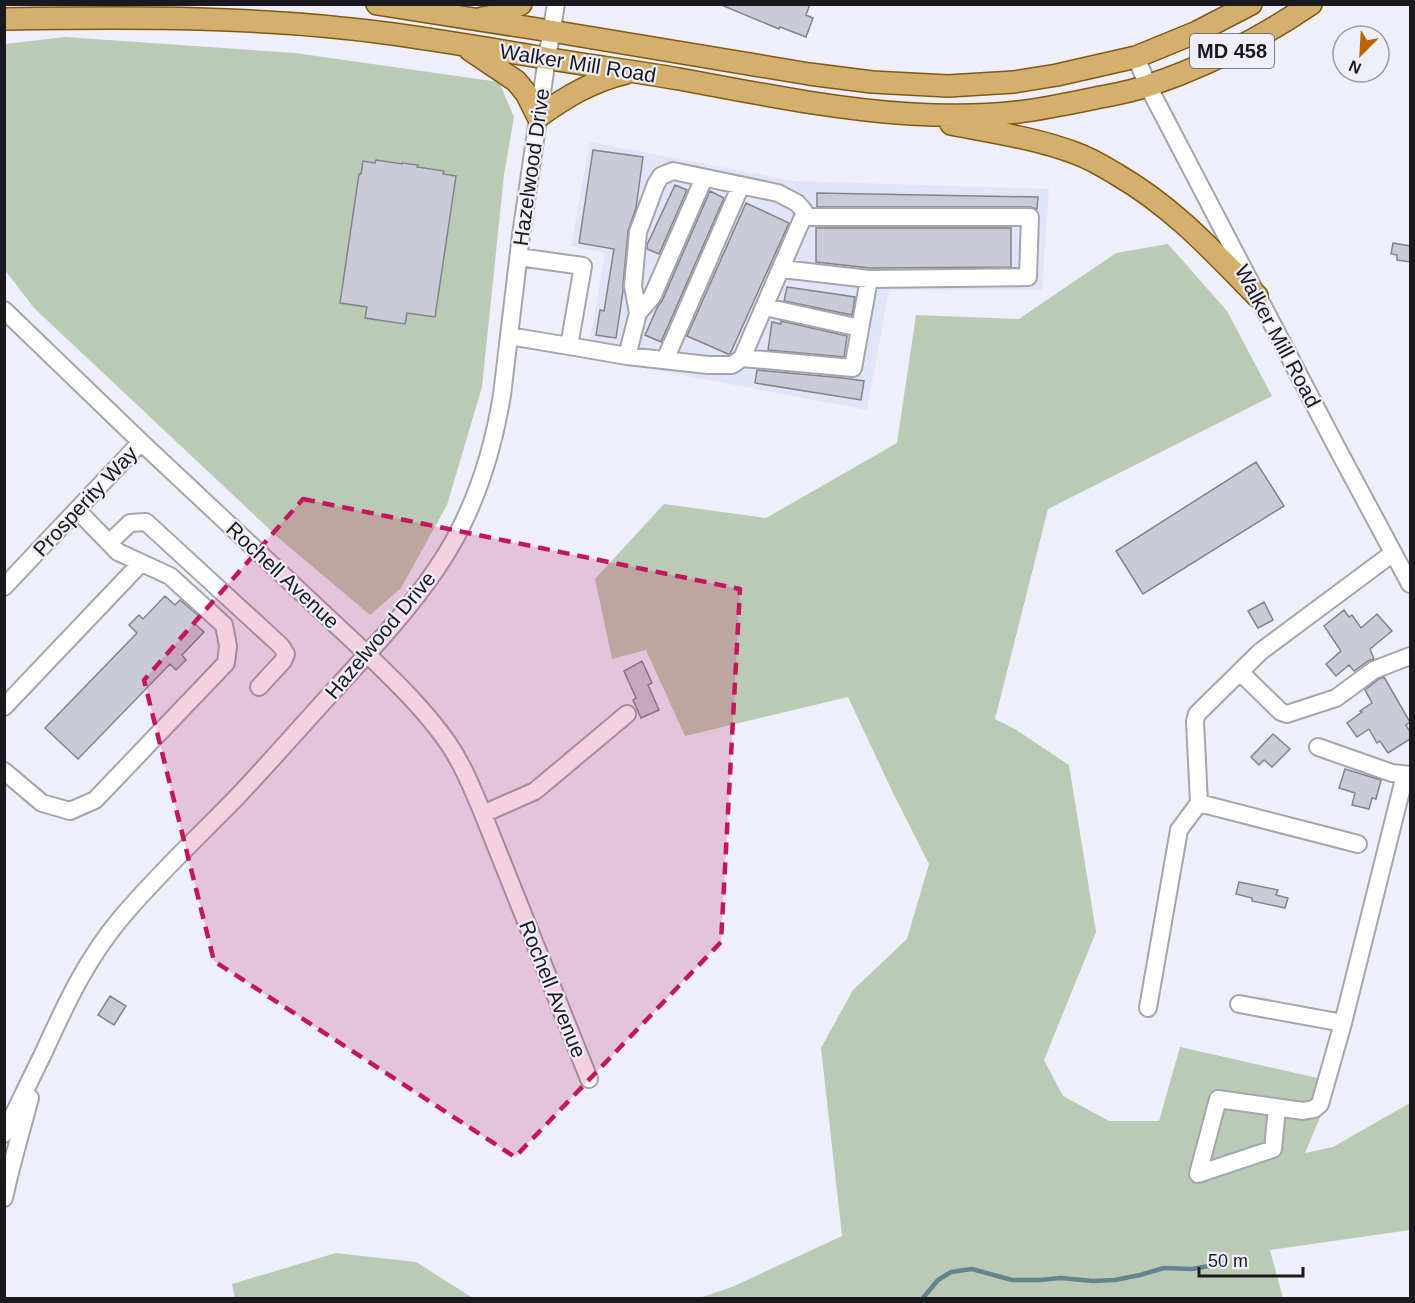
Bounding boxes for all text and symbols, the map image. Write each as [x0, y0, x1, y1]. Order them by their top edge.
north arrow [1331, 24, 1391, 84]
road number: MD 458 [1190, 34, 1274, 68]
street label: Walker Mill Road [498, 39, 658, 87]
text: N [1346, 57, 1364, 77]
street label: Hazelwood Drive [509, 87, 553, 247]
street label: Walker Mill Road [1231, 261, 1325, 411]
street label: Prosperity Way [28, 441, 142, 561]
street label: Rochell Avenue [222, 517, 344, 633]
street label: Hazelwood Drive [320, 567, 440, 703]
street label: Rochell Avenue [515, 917, 591, 1061]
scale bar [1199, 1240, 1302, 1278]
text: 50 m [1208, 1251, 1248, 1271]

